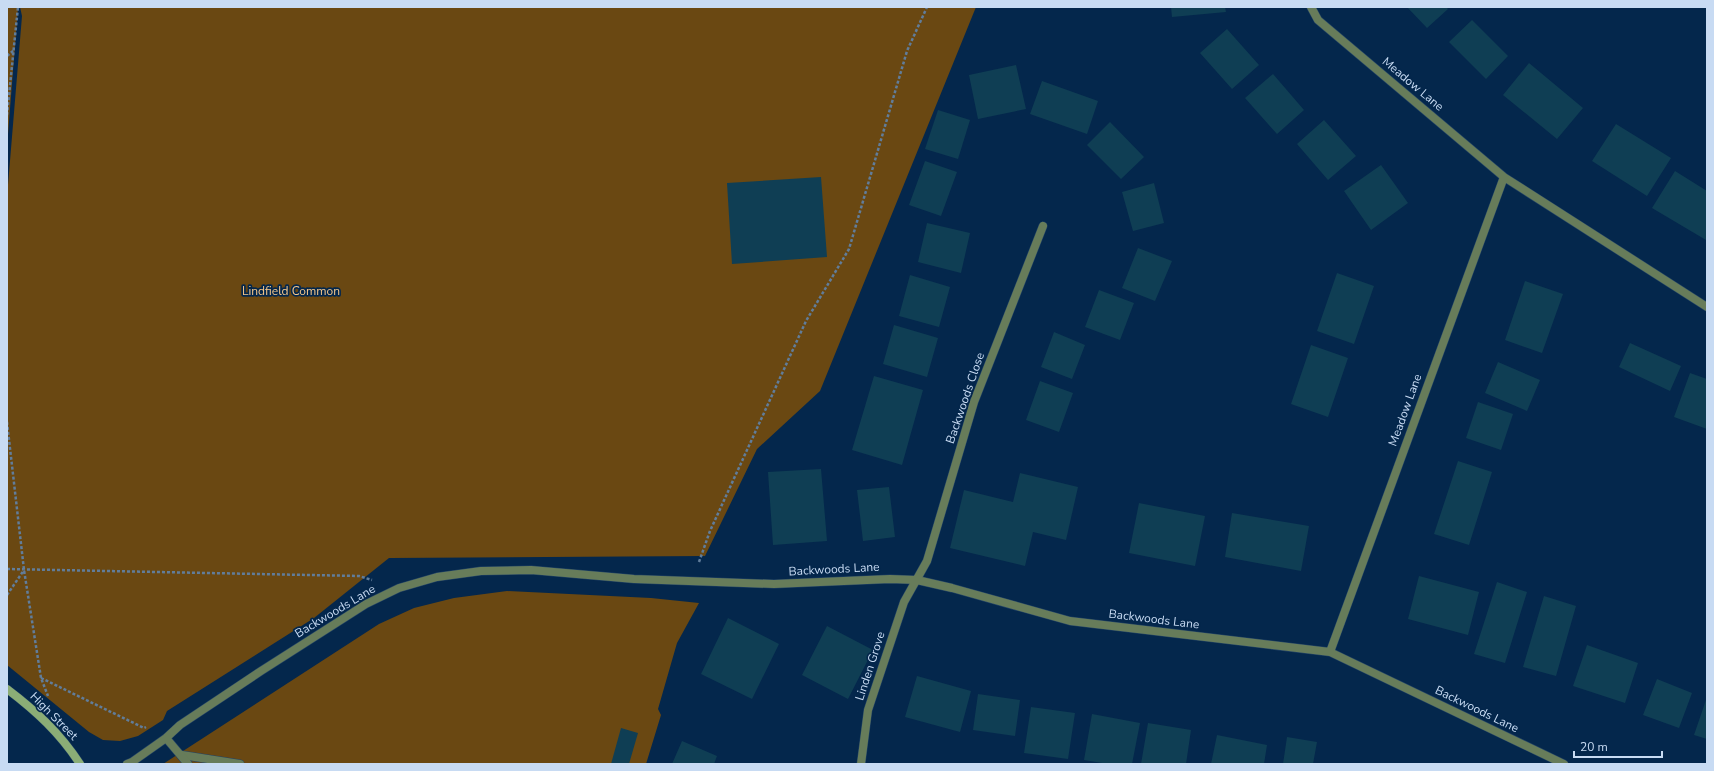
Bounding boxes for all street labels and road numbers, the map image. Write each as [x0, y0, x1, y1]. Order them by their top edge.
street label: Meadow Lane [1379, 53, 1447, 115]
street label: Backwoods Close [942, 350, 988, 446]
street label: Meadow Lane [1385, 372, 1425, 448]
street label: Backwoods Lane [788, 559, 880, 579]
street label: Backwoods Lane [292, 581, 378, 641]
street label: Backwoods Lane [1108, 606, 1200, 632]
street label: Linden Grove [851, 630, 889, 702]
street label: Backwoods Lane [1433, 682, 1521, 736]
street label: High Street [27, 689, 82, 744]

